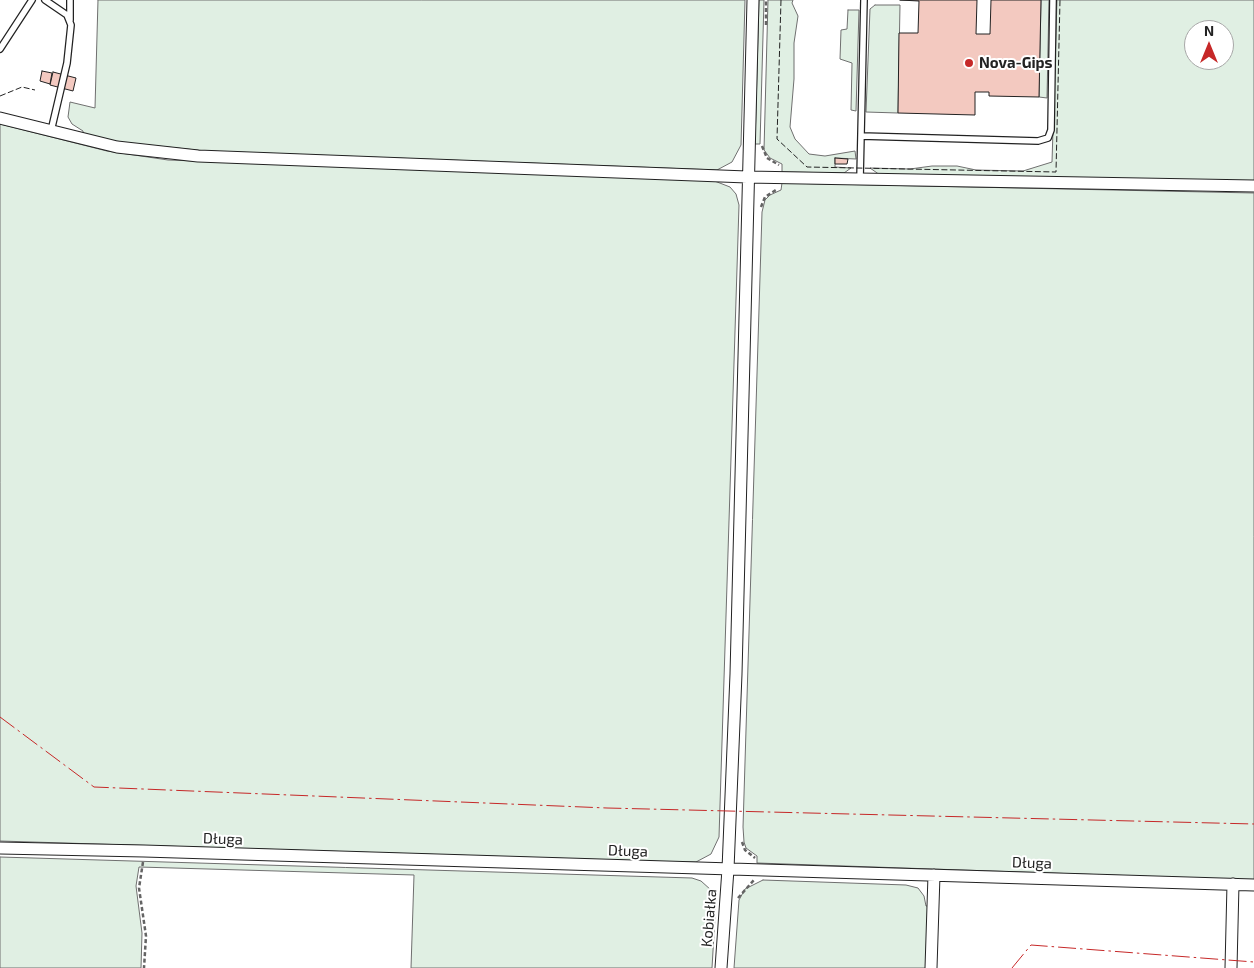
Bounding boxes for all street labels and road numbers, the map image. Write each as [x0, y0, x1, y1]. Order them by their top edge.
street label: Długa [203, 829, 243, 849]
street label: Długa [608, 841, 648, 861]
street label: Długa [1012, 853, 1052, 873]
street label: Kobiałka [697, 888, 721, 948]

